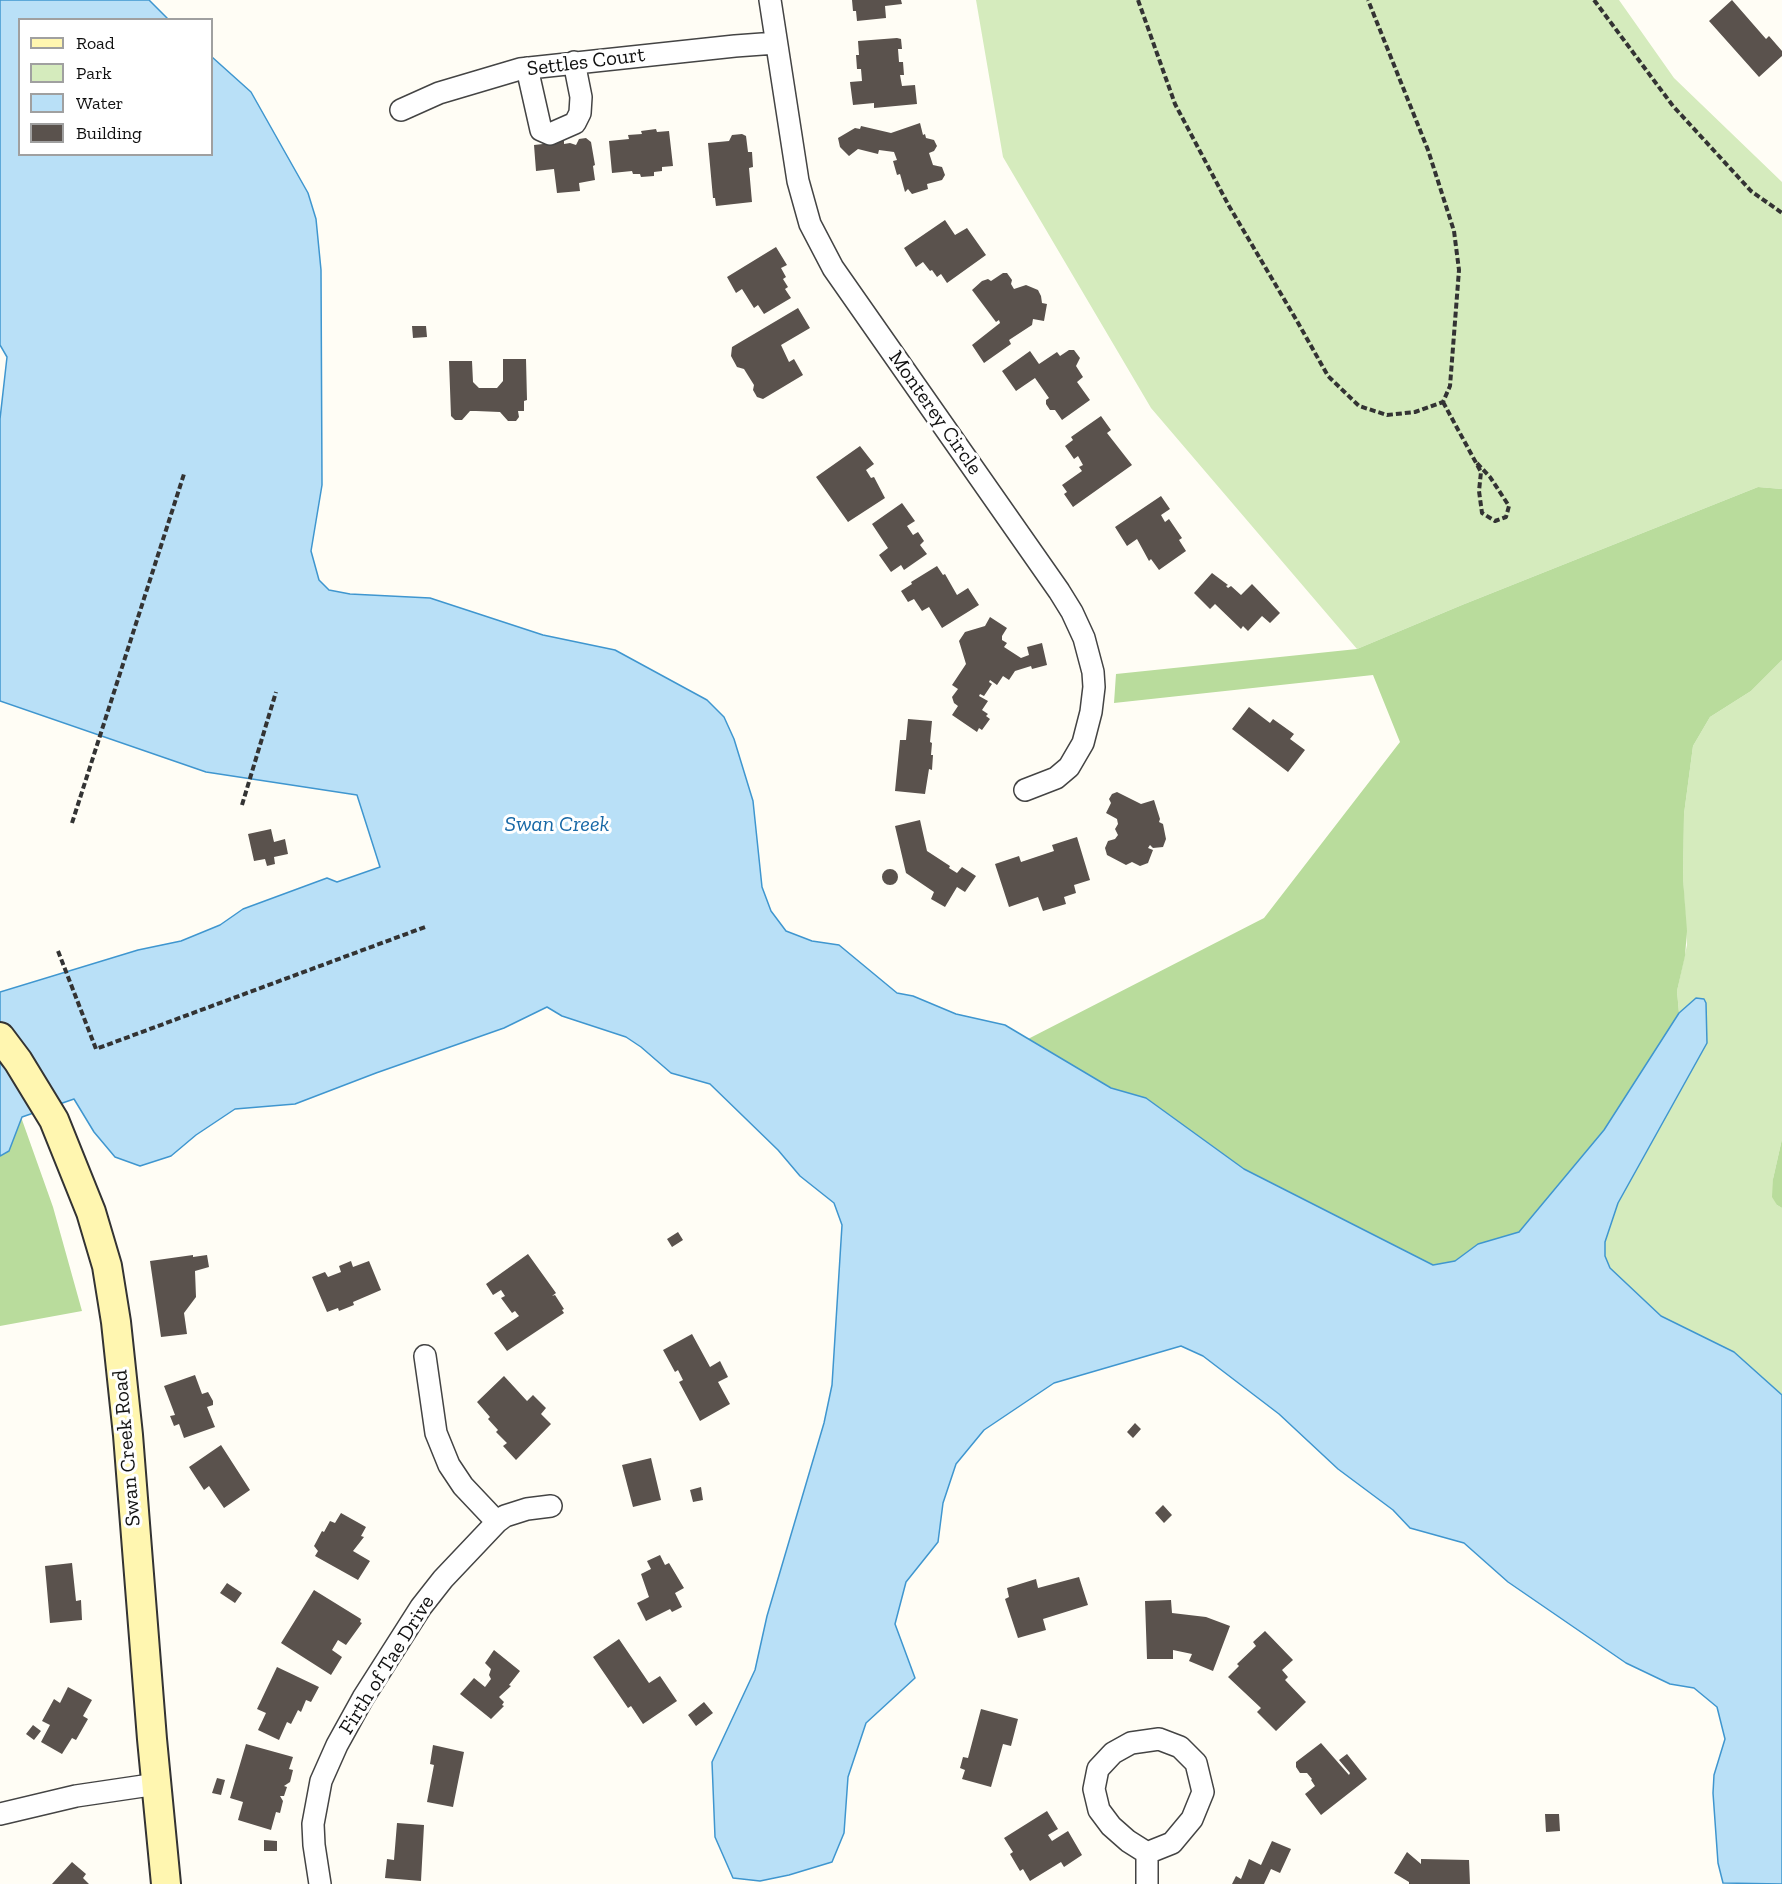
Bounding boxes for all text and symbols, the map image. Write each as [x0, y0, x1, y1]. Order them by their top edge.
legend [18, 18, 213, 156]
text: Road [76, 32, 115, 54]
street label: Settles Court [526, 42, 646, 82]
text: Park [76, 62, 112, 84]
text: Water [76, 92, 123, 114]
text: Building [76, 122, 142, 144]
street label: Monterey Circle [883, 346, 987, 480]
water label: Swan Creek [505, 812, 609, 838]
street label: Swan Creek Road [108, 1369, 146, 1527]
street label: Firth of Tae Drive [334, 1591, 440, 1739]

